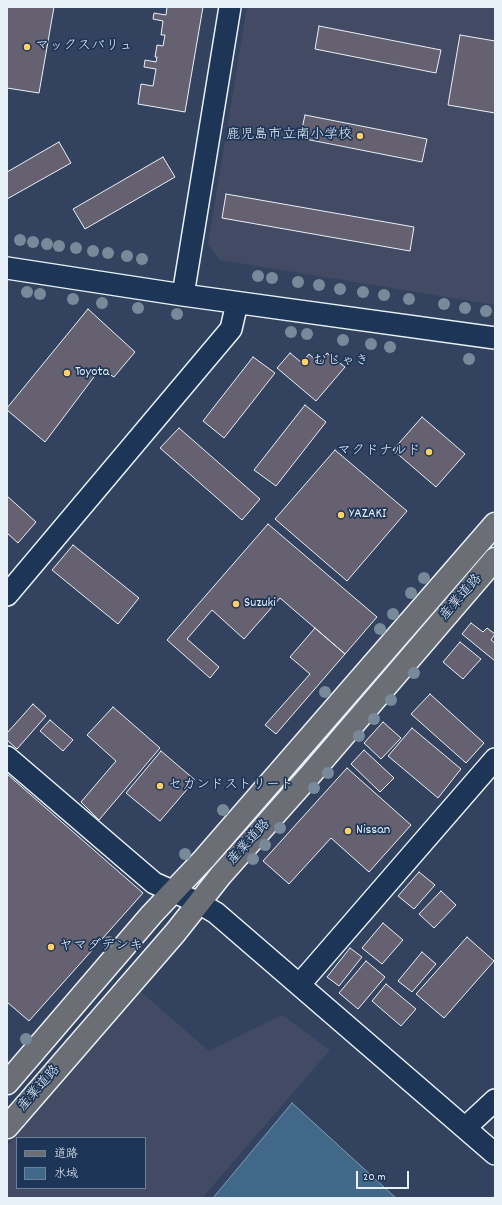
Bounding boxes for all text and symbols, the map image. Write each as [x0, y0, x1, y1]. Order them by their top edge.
place label: マックスバリュ [35, 39, 133, 55]
marker: マックスバリュ [22, 42, 32, 52]
place label: 鹿児島市立南小学校 [226, 128, 352, 144]
marker: 鹿児島市立南小学校 [355, 131, 365, 141]
place label: むじゃき [313, 354, 369, 370]
marker: むじゃき [300, 357, 310, 367]
place label: Toyota [75, 365, 109, 381]
marker: Toyota [62, 368, 72, 378]
place label: マクドナルド [337, 444, 421, 460]
marker: マクドナルド [424, 447, 434, 457]
place label: YAZAKI [349, 507, 386, 523]
marker: YAZAKI [336, 510, 346, 520]
street label: 産業道路 [437, 571, 487, 625]
place label: Suzuki [244, 596, 276, 612]
marker: Suzuki [231, 599, 241, 609]
place label: セカンドストリート [168, 778, 294, 794]
marker: セカンドストリート [155, 781, 165, 791]
street label: 産業道路 [225, 817, 275, 869]
place label: Nissan [356, 823, 390, 839]
marker: Nissan [343, 826, 353, 836]
place label: ヤマダデンキ [59, 939, 143, 955]
marker: ヤマダデンキ [46, 942, 56, 952]
street label: 産業道路 [15, 1062, 65, 1116]
legend [16, 1137, 146, 1189]
text: 道路 [54, 1146, 78, 1163]
scale bar [358, 1163, 411, 1189]
text: 水域 [54, 1166, 78, 1183]
text: 20 m [363, 1169, 386, 1186]

